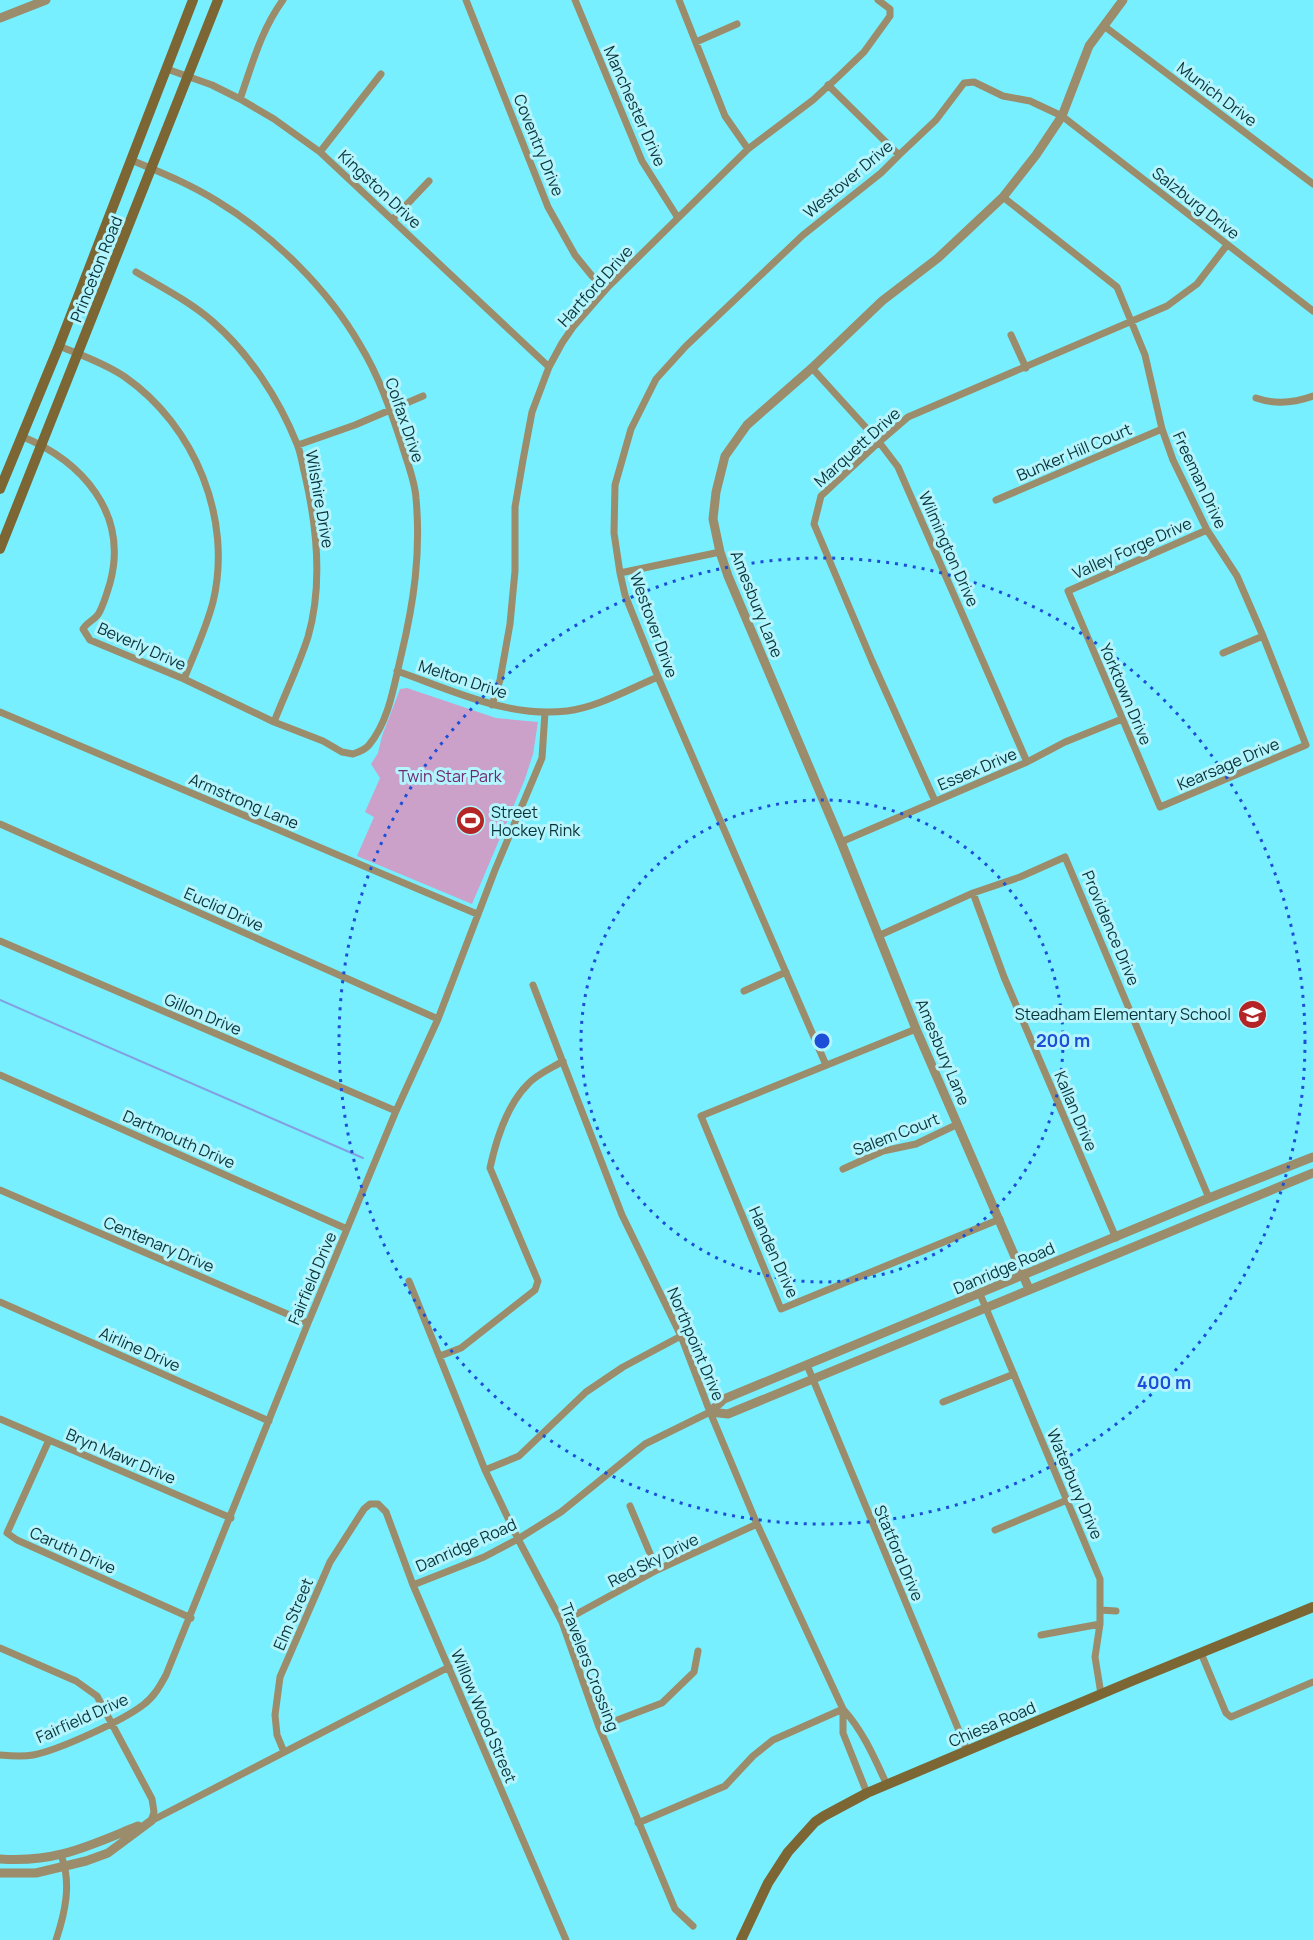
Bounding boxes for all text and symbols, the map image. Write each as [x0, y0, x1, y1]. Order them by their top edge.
street label: Manchester Drive [599, 42, 671, 170]
street label: Munich Drive [1172, 57, 1262, 131]
street label: Coventry Drive [509, 91, 569, 199]
street label: Westover Drive [799, 135, 897, 223]
street label: Kingston Drive [334, 145, 426, 233]
street label: Salzburg Drive [1148, 162, 1244, 244]
street label: Princeton Road [65, 213, 127, 325]
street label: Hartford Drive [553, 241, 637, 331]
street label: Colfax Drive [380, 375, 430, 465]
street label: Marquett Drive [809, 402, 905, 492]
street label: Bunker Hill Court [1013, 418, 1135, 486]
street label: Freeman Drive [1168, 428, 1232, 532]
street label: Wilshire Drive [301, 448, 339, 550]
street label: Wilmington Drive [914, 488, 984, 610]
street label: Valley Forge Drive [1069, 512, 1195, 584]
street label: Amesbury Lane [726, 547, 788, 661]
street label: Westover Drive [625, 569, 683, 681]
street label: Beverly Drive [94, 617, 190, 675]
street label: Yorktown Drive [1095, 640, 1157, 748]
street label: Melton Drive [416, 654, 510, 704]
street label: Kearsage Drive [1173, 733, 1283, 795]
street label: Essex Drive [934, 742, 1020, 796]
park label: Twin Star Park [398, 765, 503, 787]
street label: Armstrong Lane [186, 768, 302, 834]
place label: Street Hockey Rink [491, 801, 581, 841]
sports icon: Street Hockey Rink [454, 805, 486, 837]
street label: Providence Drive [1077, 867, 1145, 989]
street label: Euclid Drive [181, 882, 267, 936]
street label: Gillon Drive [161, 988, 245, 1040]
street label: Amesbury Lane [911, 995, 975, 1109]
school or university icon: Steadham Elementary School [1236, 998, 1268, 1030]
place label: Steadham Elementary School [1015, 1003, 1231, 1025]
text: 200 m [1036, 1028, 1090, 1052]
centre of rings [812, 1031, 832, 1051]
street label: Kallan Drive [1049, 1068, 1103, 1154]
street label: Dartmouth Drive [119, 1104, 239, 1174]
street label: Salem Court [850, 1107, 942, 1161]
street label: Handen Drive [744, 1203, 804, 1301]
street label: Centenary Drive [100, 1211, 218, 1277]
street label: Fairfield Drive [283, 1228, 341, 1328]
street label: Danridge Road [950, 1237, 1058, 1299]
street label: Northpoint Drive [662, 1284, 730, 1404]
street label: Airline Drive [96, 1321, 184, 1377]
text: 400 m [1137, 1370, 1191, 1394]
street label: Bryn Mawr Drive [63, 1423, 179, 1489]
street label: Waterbury Drive [1042, 1425, 1108, 1543]
street label: Statford Drive [869, 1502, 929, 1604]
street label: Danridge Road [412, 1513, 520, 1577]
street label: Caruth Drive [26, 1521, 120, 1579]
street label: Red Sky Drive [604, 1528, 702, 1592]
street label: Elm Street [268, 1574, 318, 1654]
street label: Travelers Crossing [555, 1600, 625, 1734]
street label: Willow Wood Street [446, 1646, 522, 1786]
street label: Fairfield Drive [32, 1688, 132, 1748]
street label: Chiesa Road [945, 1696, 1039, 1752]

